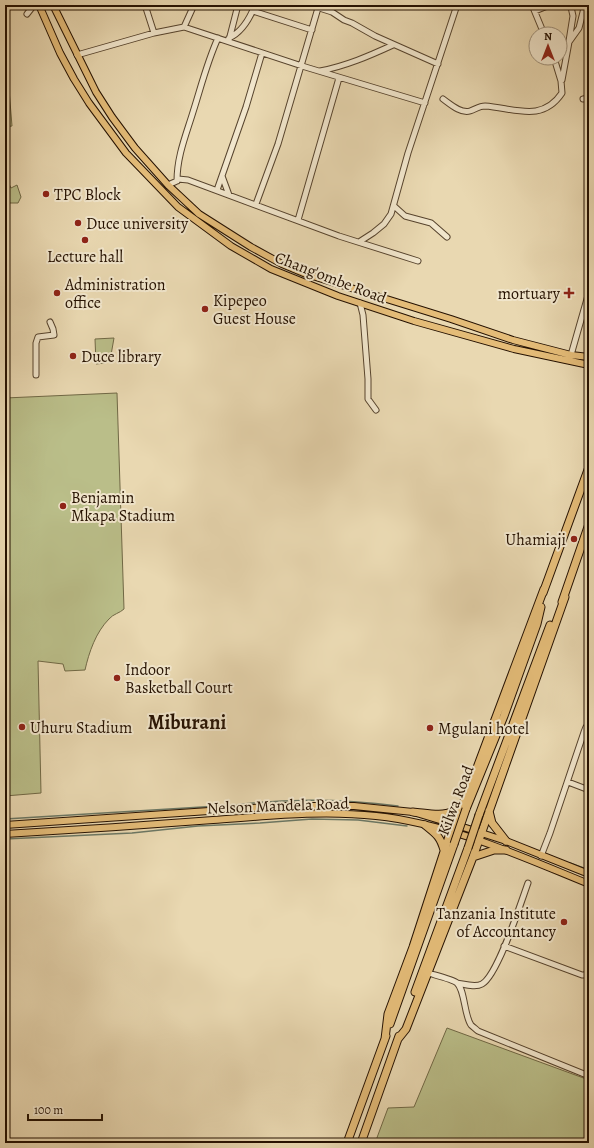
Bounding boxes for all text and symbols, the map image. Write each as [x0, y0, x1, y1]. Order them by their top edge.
north arrow [528, 26, 568, 66]
text: N [544, 29, 552, 44]
place label: TPC Block [54, 184, 121, 206]
marker: TPC Block [41, 189, 51, 199]
place label: Duce university [86, 213, 189, 235]
marker: Duce university [73, 218, 83, 228]
marker: Lecture hall [80, 235, 90, 245]
place label: Lecture hall [47, 246, 123, 268]
street label: Chang'ombe Road [272, 247, 390, 309]
place label: Administration office [64, 274, 166, 314]
place label: mortuary [498, 283, 561, 305]
marker: mortuary [563, 287, 575, 299]
marker: Administration office [52, 288, 62, 298]
place label: Kipepeo Guest House [213, 290, 296, 330]
marker: Kipepeo Guest House [200, 304, 210, 314]
place label: Duce library [81, 346, 162, 368]
marker: Duce library [68, 351, 78, 361]
place label: Benjamin Mkapa Stadium [71, 487, 175, 527]
marker: Benjamin Mkapa Stadium [58, 501, 68, 511]
place label: Uhamiaji [505, 529, 566, 551]
marker: Uhamiaji [569, 534, 579, 544]
place label: Indoor Basketball Court [125, 659, 233, 699]
marker: Indoor Basketball Court [112, 673, 122, 683]
district label: Miburani [148, 709, 226, 736]
place label: Uhuru Stadium [30, 717, 132, 739]
place label: Mgulani hotel [438, 718, 529, 740]
marker: Uhuru Stadium [17, 722, 27, 732]
marker: Mgulani hotel [425, 723, 435, 733]
street label: Kilwa Road [433, 762, 480, 839]
street label: Nelson Mandela Road [207, 793, 350, 819]
place label: Tanzania Institute of Accountancy [436, 903, 557, 943]
marker: Tanzania Institute of Accountancy [559, 917, 569, 927]
scale bar [28, 1096, 102, 1122]
text: 100 m [34, 1102, 63, 1118]

